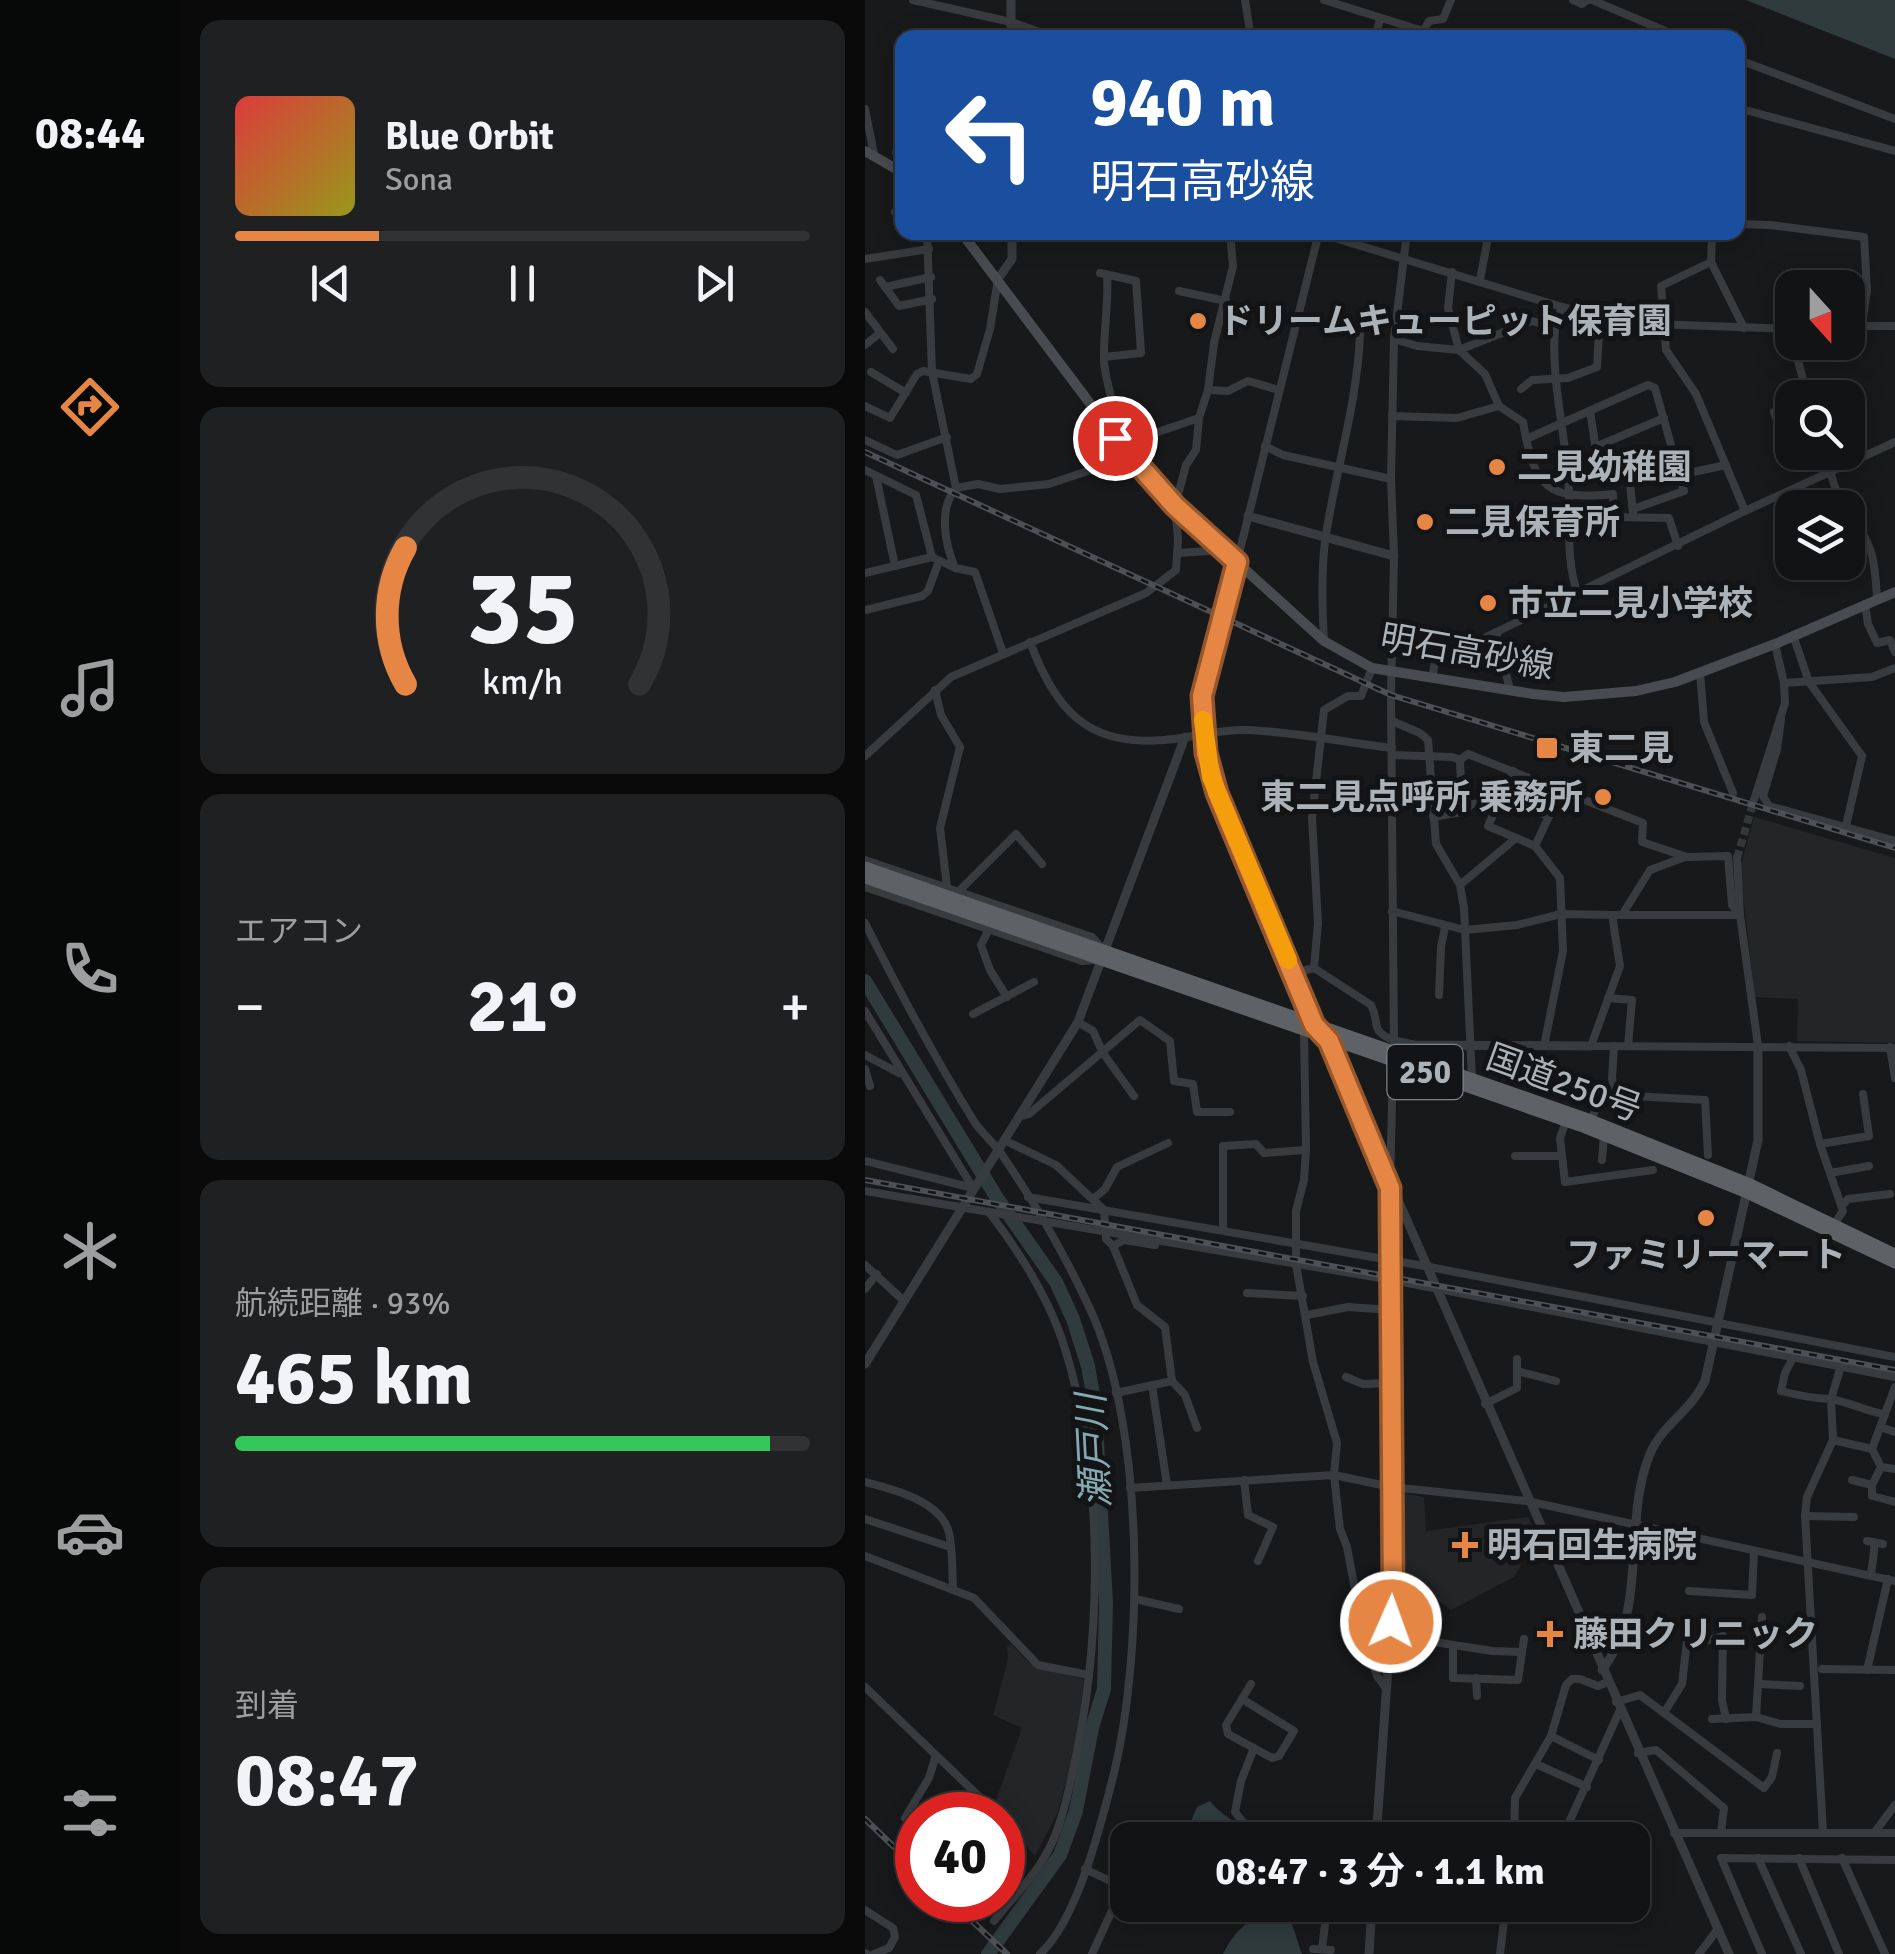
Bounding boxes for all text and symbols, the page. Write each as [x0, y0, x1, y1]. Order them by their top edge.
text: 940 m [1090, 59, 1275, 145]
icon: left [925, 70, 1055, 200]
text: 08:44 [35, 106, 145, 161]
text: Blue Orbit [385, 113, 554, 160]
text: 明石高砂線 [1090, 155, 1315, 210]
text: Sona [385, 160, 453, 199]
icon: previous [303, 256, 358, 311]
icon: pause [495, 256, 550, 311]
icon: next [687, 256, 742, 311]
north arrow [1775, 270, 1865, 360]
map controls [1775, 270, 1865, 580]
place label: ドリームキューピット保育園 [1218, 300, 1672, 343]
marker: ドリームキューピット保育園 [1187, 310, 1209, 332]
icon: directions [55, 372, 125, 442]
button: search [1775, 380, 1865, 470]
pin [1073, 396, 1158, 481]
icon: arrive [1088, 411, 1143, 466]
place label: 二見幼稚園 [1517, 446, 1692, 489]
marker: 二見幼稚園 [1486, 456, 1508, 478]
button: layers [1775, 490, 1865, 580]
place label: 二見保育所 [1445, 501, 1620, 544]
marker: 二見保育所 [1414, 511, 1436, 533]
text: 35 [466, 544, 579, 672]
place label: 市立二見小学校 [1508, 582, 1753, 625]
marker: 市立二見小学校 [1477, 592, 1499, 614]
street label: 明石高砂線 [1377, 616, 1557, 688]
icon: music [55, 653, 125, 723]
text: km/h [482, 660, 563, 704]
place label: 東二見 [1569, 727, 1674, 770]
marker: 東二見 [1534, 735, 1560, 761]
place label: 東二見点呼所 乗務所 [1260, 776, 1583, 819]
marker: 東二見点呼所 乗務所 [1592, 786, 1614, 808]
text: エアコン [235, 912, 363, 951]
icon: phone [55, 934, 125, 1004]
text: 21° [467, 960, 578, 1053]
text: − [235, 973, 265, 1041]
text: + [780, 973, 810, 1041]
street label: 国道250号 [1481, 1035, 1647, 1131]
road number: 250 [1387, 1045, 1463, 1099]
marker: ファミリーマート [1695, 1207, 1717, 1229]
icon: climate [55, 1216, 125, 1286]
place label: ファミリーマート [1566, 1234, 1846, 1277]
text: 航続距離 · 93% [235, 1284, 450, 1323]
text: 465 km [235, 1332, 473, 1425]
water label: 瀬戸川 [1067, 1389, 1120, 1509]
icon: car [55, 1497, 125, 1567]
place label: 明石回生病院 [1487, 1524, 1697, 1567]
marker: 明石回生病院 [1452, 1532, 1478, 1558]
position arrow [1339, 1570, 1443, 1674]
place label: 藤田クリニック [1573, 1613, 1818, 1656]
marker: 藤田クリニック [1537, 1621, 1563, 1647]
text: 到着 [235, 1686, 299, 1725]
text: 08:47 [235, 1734, 419, 1827]
icon: filters [55, 1778, 125, 1848]
speed limit sign: 40 [895, 1792, 1025, 1922]
text: 08:47 · 3 分 · 1.1 km [1215, 1848, 1545, 1895]

